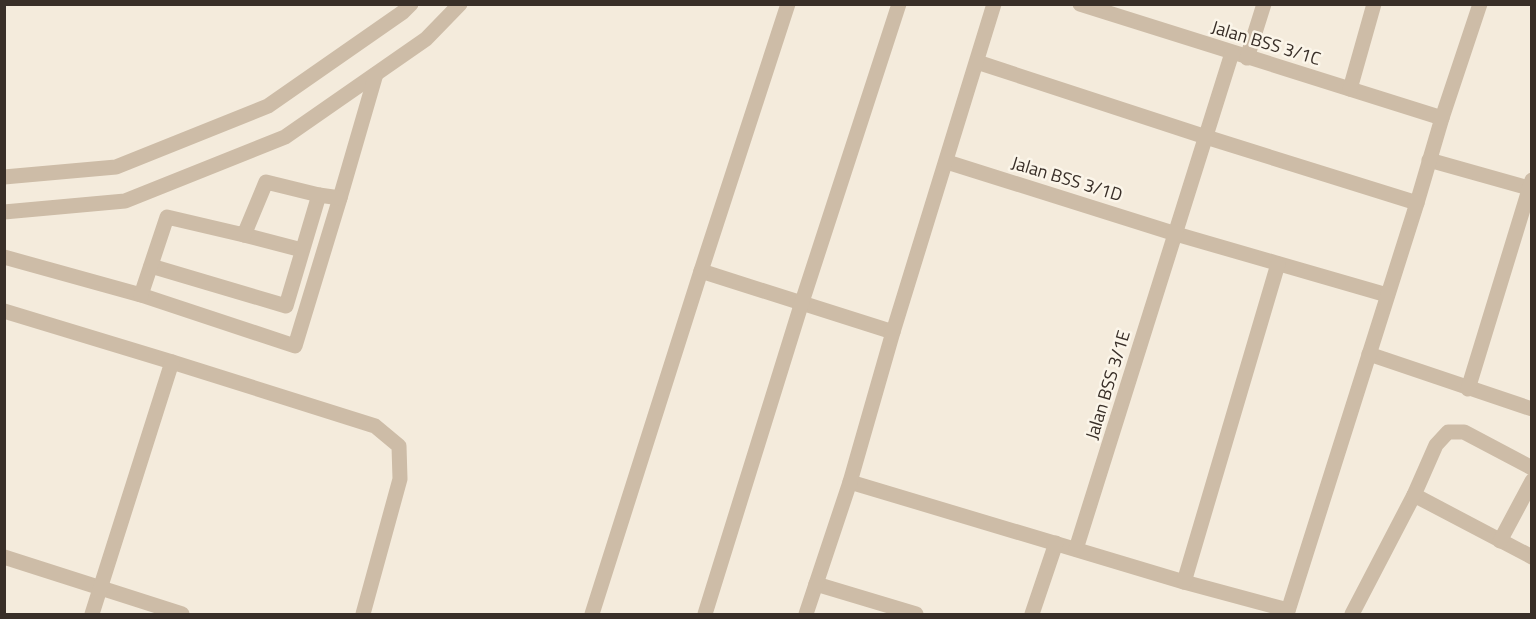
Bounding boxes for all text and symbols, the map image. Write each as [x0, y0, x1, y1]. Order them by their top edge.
street label: Jalan BSS 3/1C [1208, 13, 1324, 72]
street label: Jalan BSS 3/1D [1008, 149, 1126, 208]
street label: Jalan BSS 3/1E [1078, 327, 1137, 443]

